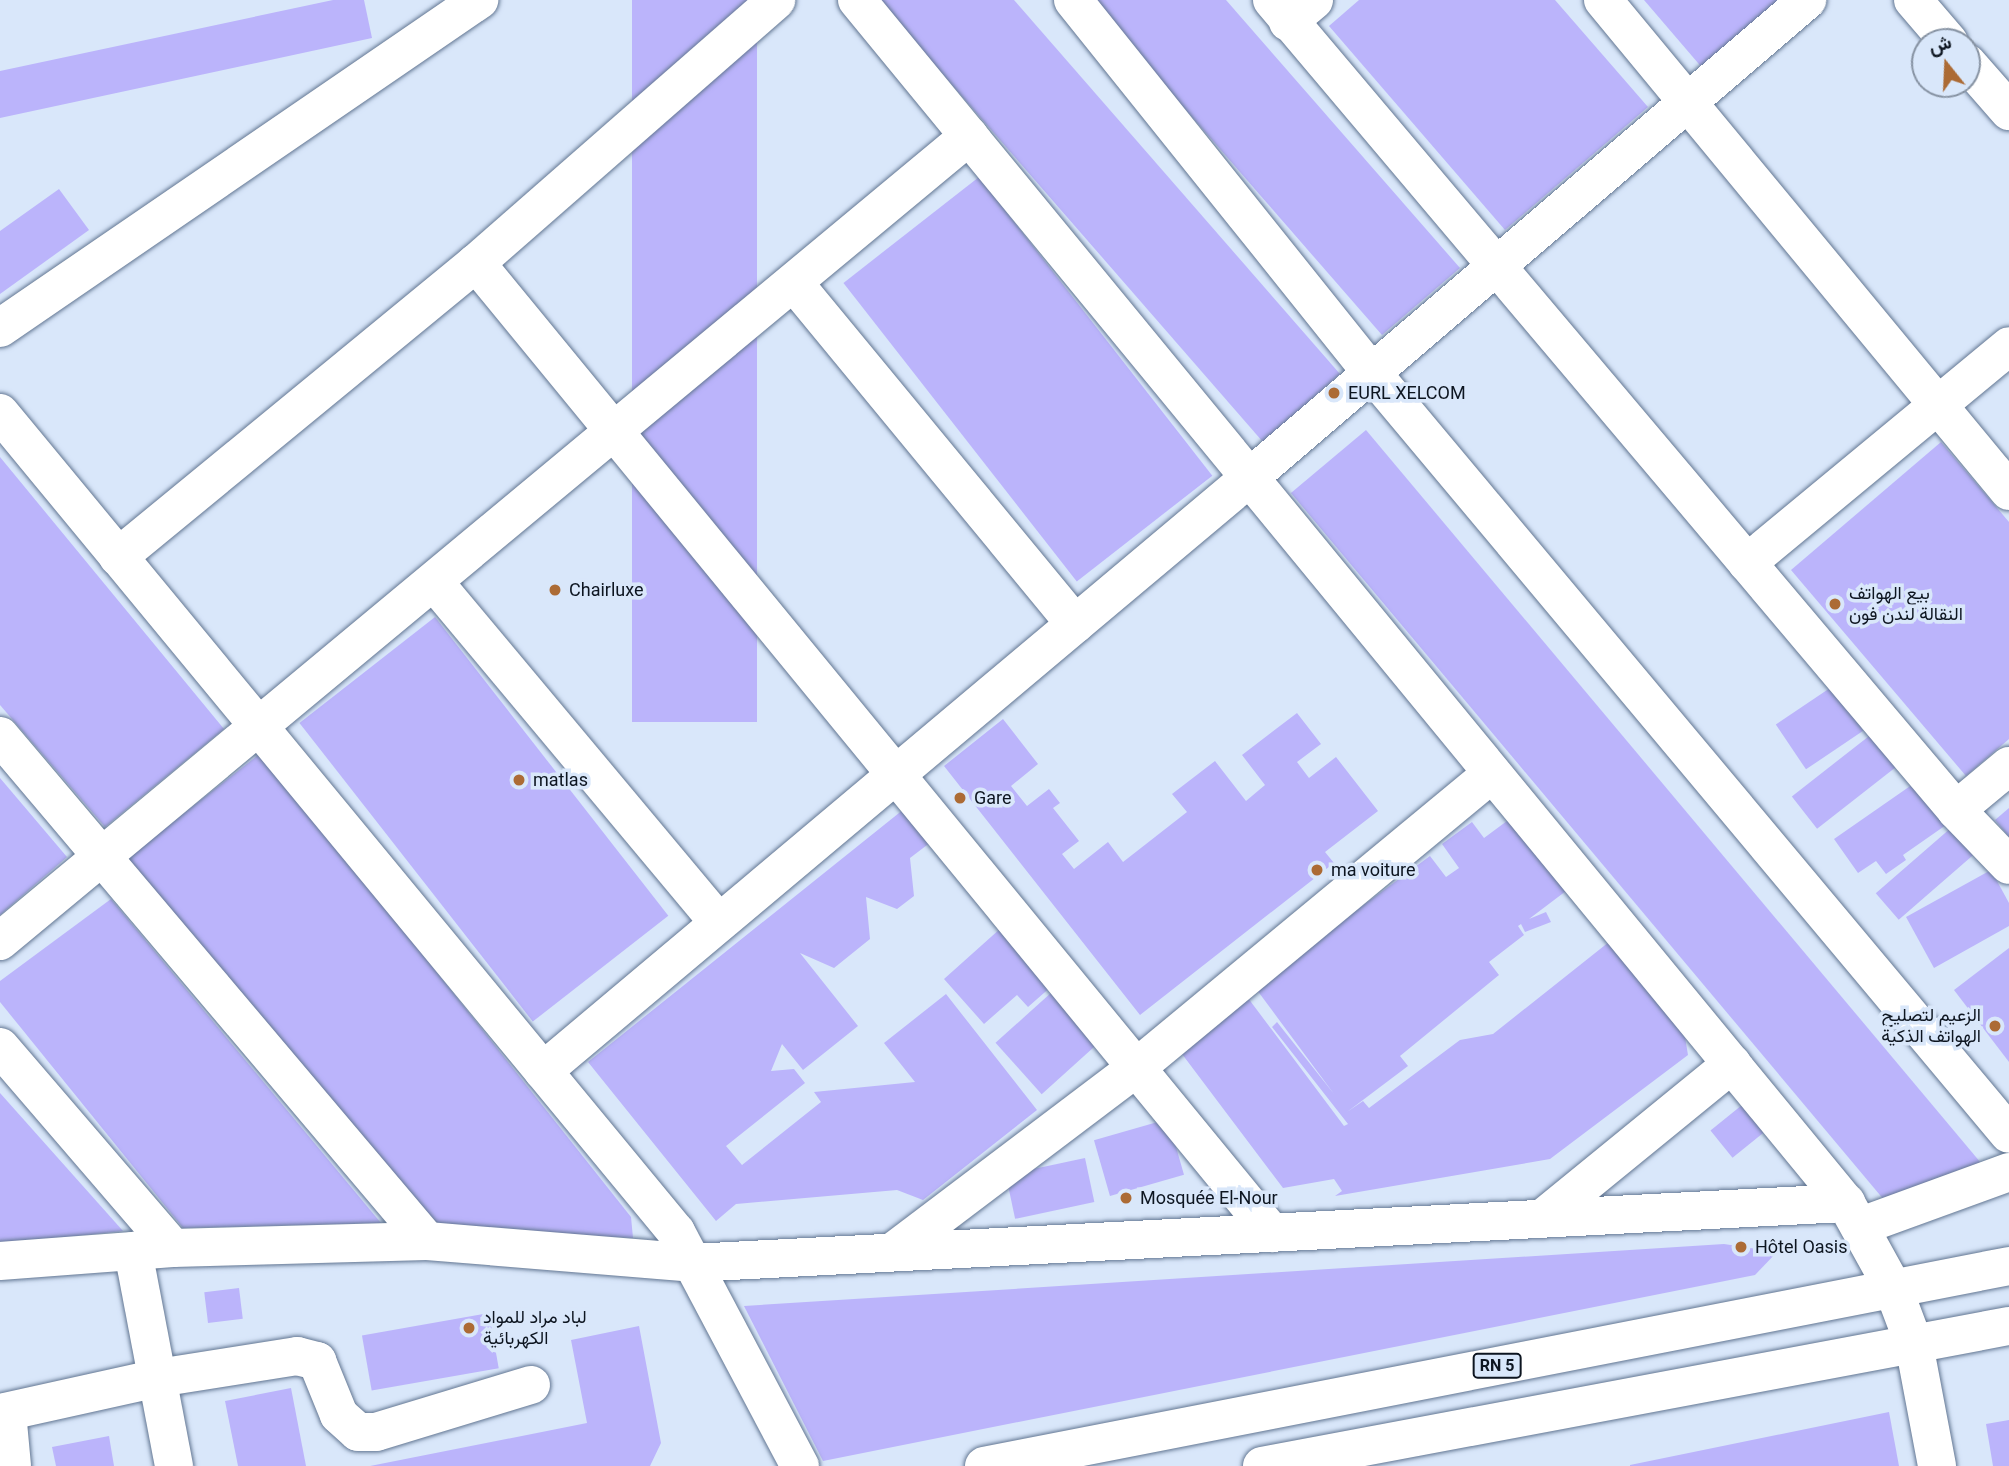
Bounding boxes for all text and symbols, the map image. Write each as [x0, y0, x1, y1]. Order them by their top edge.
north arrow [1911, 28, 1981, 98]
text: ش [1926, 30, 1954, 59]
place label: EURL XELCOM [1348, 382, 1466, 404]
marker: EURL XELCOM [1326, 385, 1342, 401]
place label: Chairluxe [569, 579, 643, 601]
marker: Chairluxe [547, 582, 563, 598]
place label: بيع الهواتف النقالة لندن فون [1849, 583, 1963, 626]
marker: بيع الهواتف النقالة لندن فون [1827, 596, 1843, 612]
place label: matlas [533, 769, 588, 791]
marker: matlas [511, 772, 527, 788]
place label: Gare [974, 787, 1012, 809]
marker: Gare [952, 790, 968, 806]
place label: ma voiture [1331, 859, 1416, 881]
marker: ma voiture [1309, 862, 1325, 878]
place label: الزعيم لتصليح الهواتف الذكية [1881, 1005, 1981, 1048]
marker: الزعيم لتصليح الهواتف الذكية [1987, 1018, 2003, 1034]
place label: Mosquée El-Nour [1140, 1187, 1278, 1209]
marker: Mosquée El-Nour [1118, 1190, 1134, 1206]
place label: Hôtel Oasis [1755, 1236, 1848, 1258]
marker: Hôtel Oasis [1733, 1239, 1749, 1255]
place label: لباد مراد للمواد الكهربائية [483, 1307, 587, 1350]
marker: لباد مراد للمواد الكهربائية [461, 1320, 477, 1336]
road number: RN 5 [1472, 1354, 1522, 1378]

